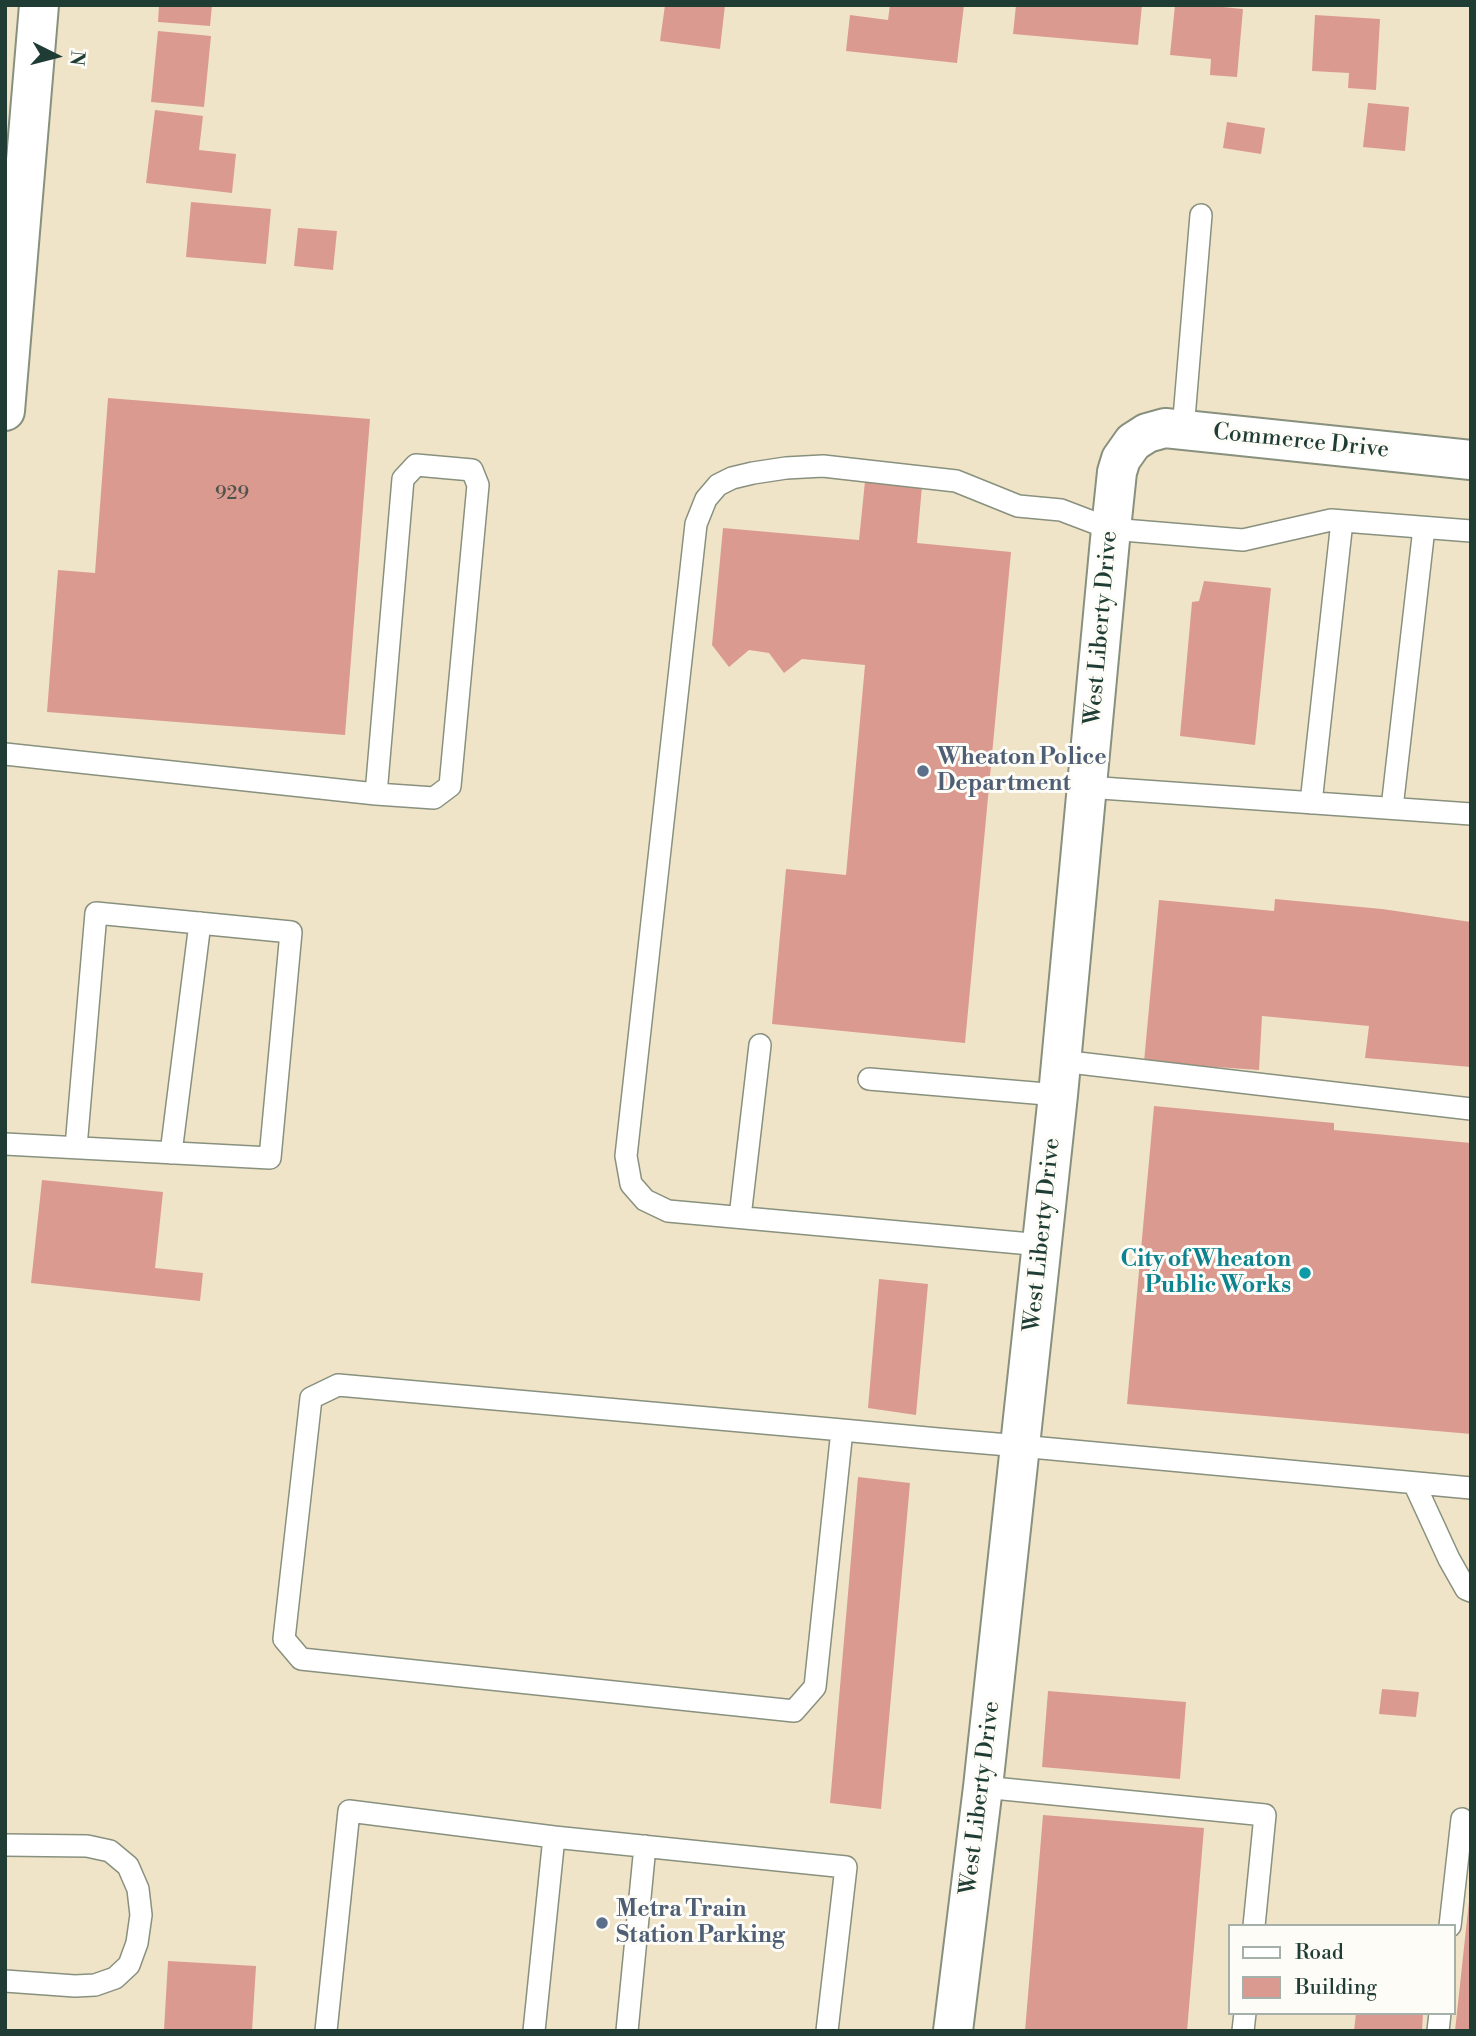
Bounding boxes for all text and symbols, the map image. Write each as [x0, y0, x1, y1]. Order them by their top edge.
north arrow [21, 21, 91, 91]
text: N [64, 49, 90, 67]
street label: Commerce Drive [1212, 419, 1390, 465]
house number: 929 [215, 483, 249, 505]
street label: West Liberty Drive [1080, 530, 1124, 726]
place label: Wheaton Police Department [937, 744, 1107, 798]
marker: Wheaton Police Department [915, 763, 931, 779]
street label: West Liberty Drive [1019, 1137, 1067, 1333]
place label: City of Wheaton Public Works [1121, 1246, 1291, 1300]
marker: City of Wheaton Public Works [1297, 1265, 1313, 1281]
street label: West Liberty Drive [955, 1700, 1007, 1896]
place label: Metra Train Station Parking [616, 1896, 785, 1950]
marker: Metra Train Station Parking [594, 1915, 610, 1931]
legend [1228, 1924, 1455, 2015]
text: Road [1295, 1940, 1344, 1966]
text: Building [1295, 1975, 1377, 2001]

